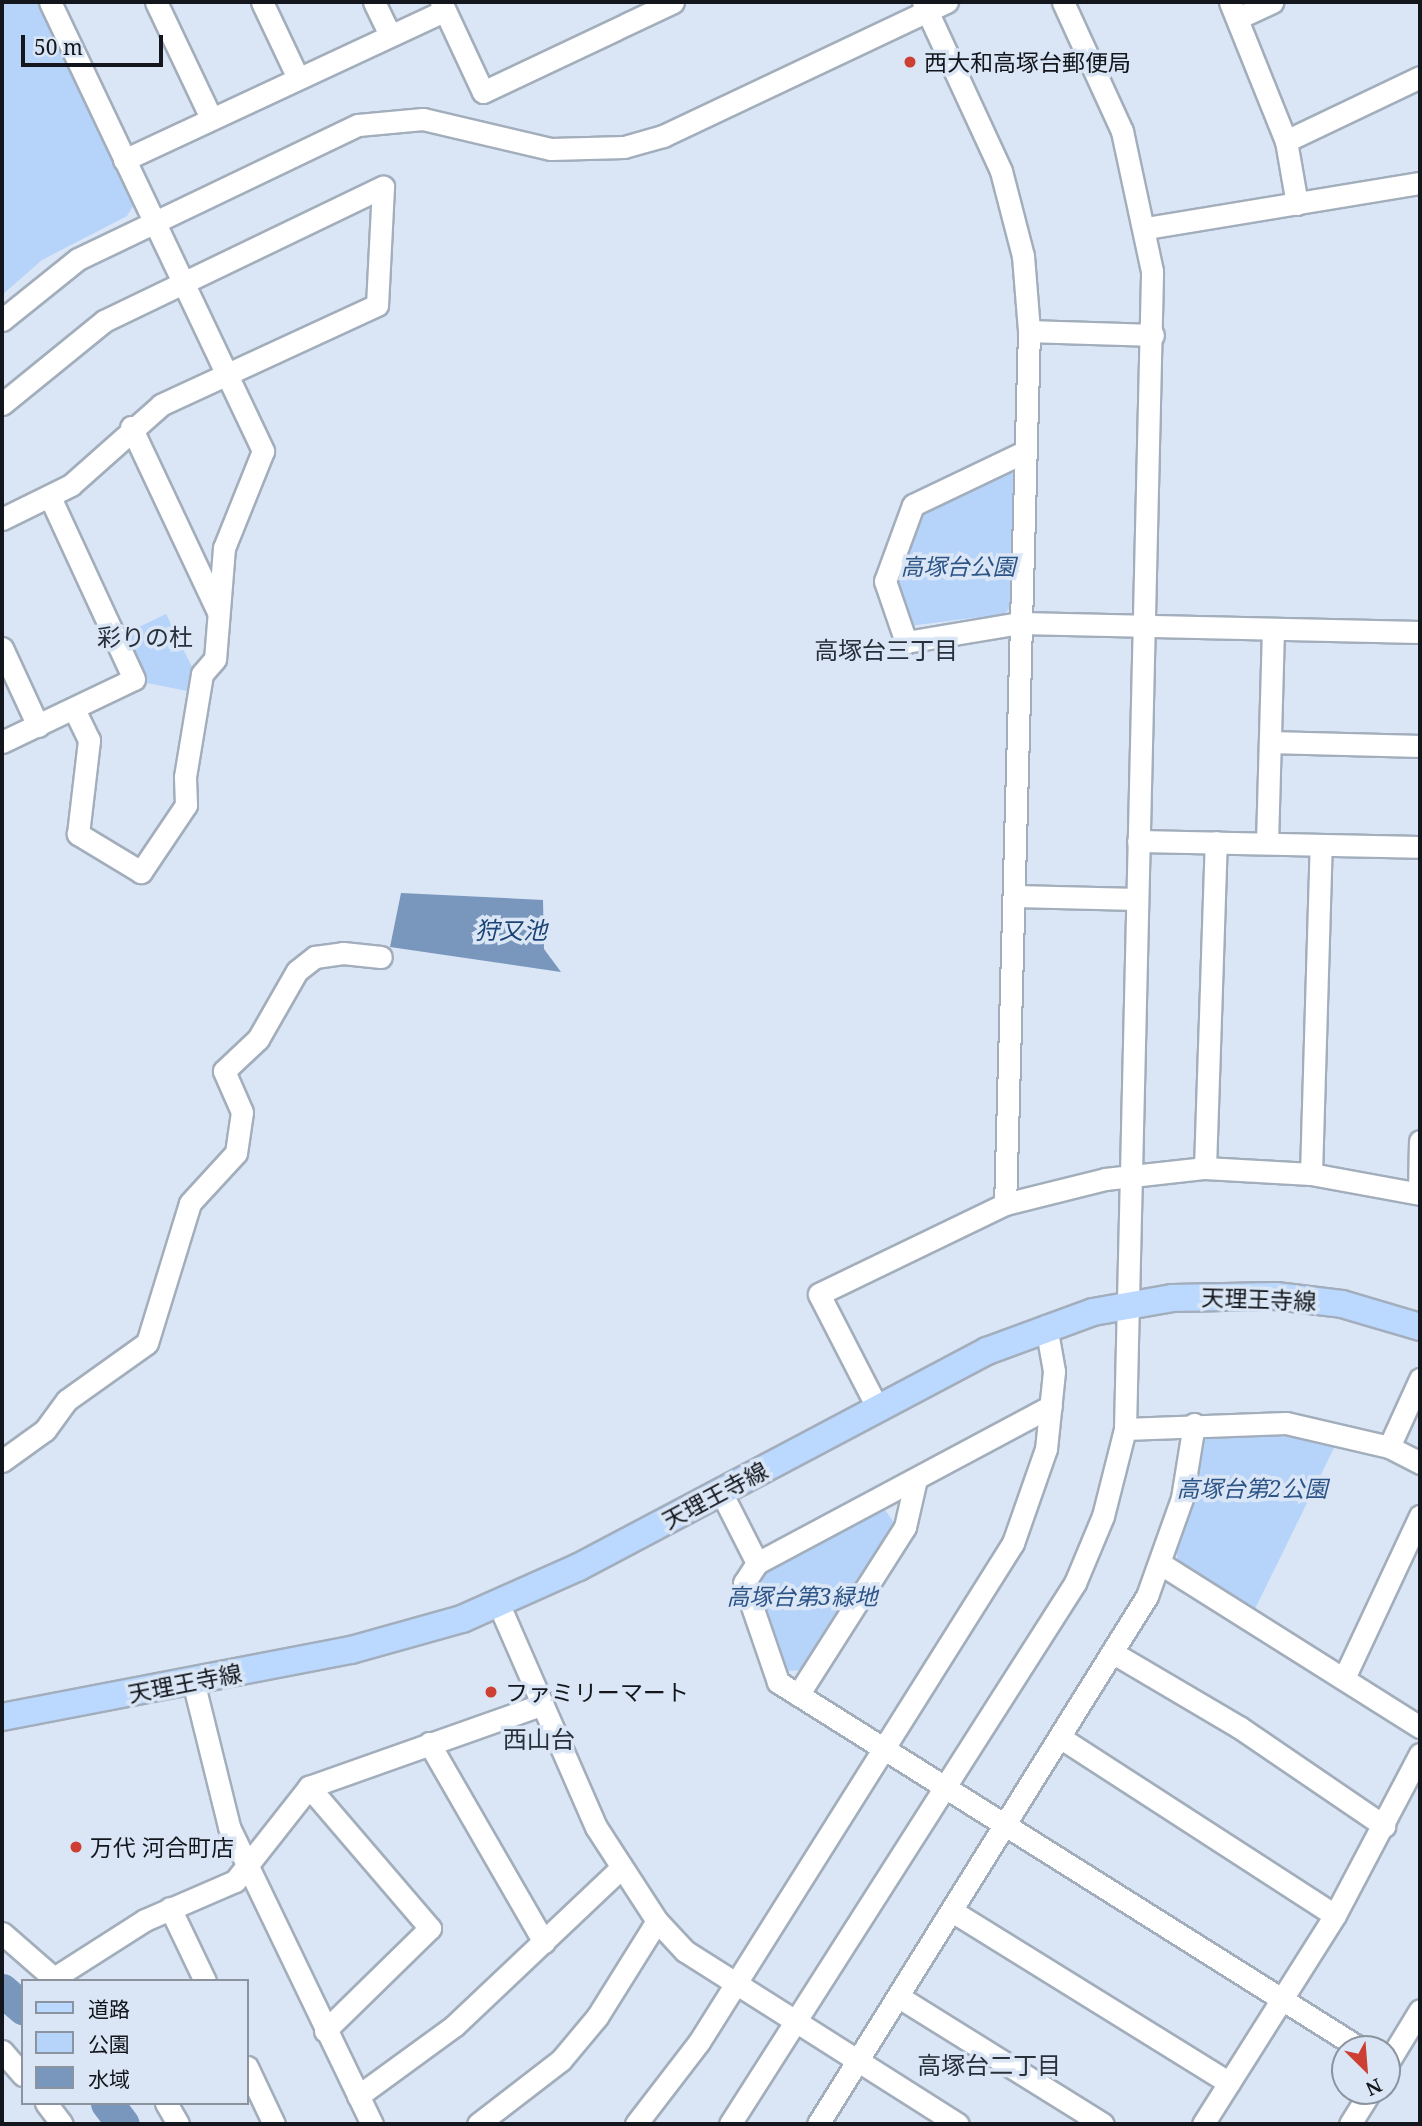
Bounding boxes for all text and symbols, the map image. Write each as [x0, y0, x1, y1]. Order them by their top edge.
scale bar [24, 21, 166, 65]
text: 50 m [34, 33, 83, 61]
place label: 西大和高塚台郵便局 [924, 48, 1131, 76]
marker: 西大和高塚台郵便局 [902, 54, 918, 70]
park label: 高塚台公園 [901, 552, 1015, 580]
district label: 彩りの杜 [97, 623, 193, 651]
district label: 高塚台三丁目 [814, 636, 958, 664]
water label: 狩又池 [475, 916, 547, 944]
street label: 天理王寺線 [1201, 1283, 1317, 1315]
street label: 天理王寺線 [658, 1456, 772, 1534]
park label: 高塚台第2公園 [1177, 1474, 1327, 1502]
park label: 高塚台第3緑地 [727, 1582, 877, 1610]
street label: 天理王寺線 [126, 1658, 244, 1708]
place label: ファミリーマート [505, 1678, 689, 1706]
marker: ファミリーマート [483, 1684, 499, 1700]
district label: 西山台 [503, 1725, 575, 1753]
place label: 万代 河合町店 [90, 1833, 234, 1861]
marker: 万代 河合町店 [68, 1839, 84, 1855]
legend [21, 1979, 248, 2105]
text: 道路 [88, 1995, 130, 2023]
text: 公園 [88, 2030, 130, 2058]
north arrow [1331, 2035, 1401, 2105]
district label: 高塚台二丁目 [917, 2051, 1061, 2079]
text: 水域 [88, 2065, 130, 2093]
text: N [1362, 2072, 1386, 2102]

